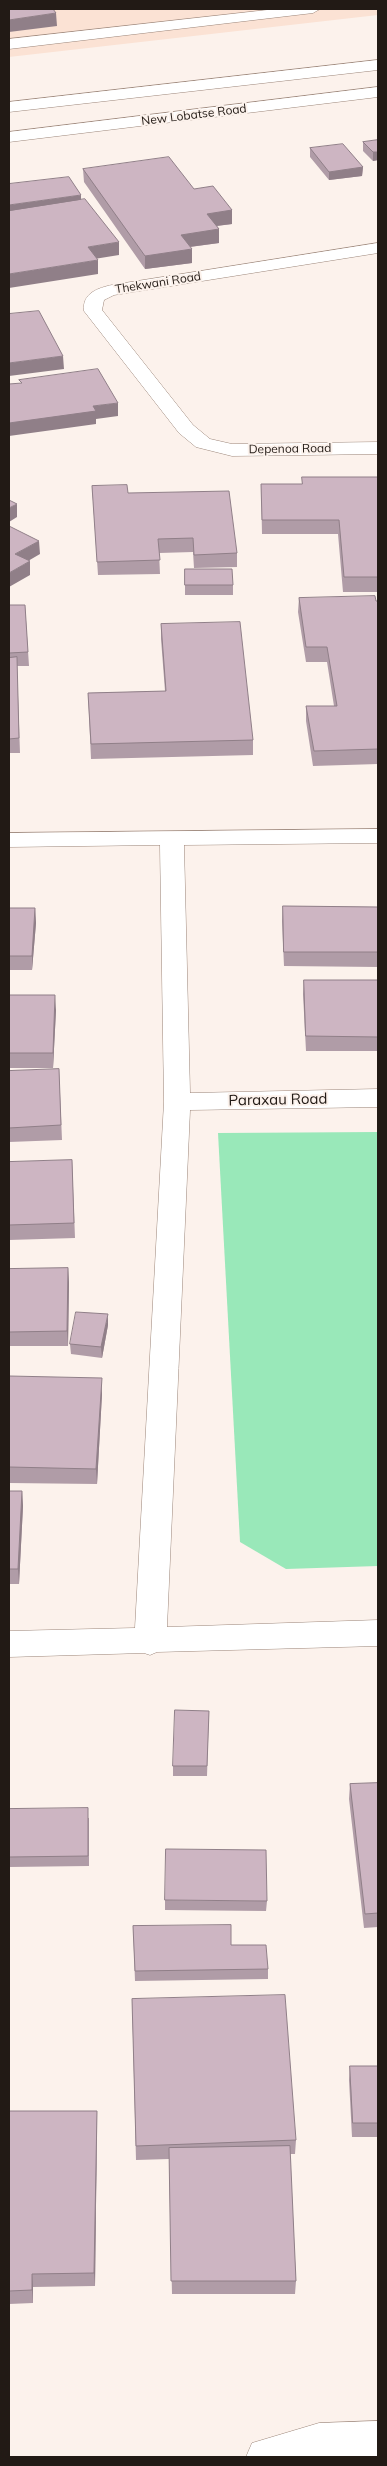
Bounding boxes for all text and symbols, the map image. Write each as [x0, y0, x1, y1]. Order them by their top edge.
street label: New Lobatse Road [141, 101, 247, 129]
street label: Thekwani Road [114, 269, 202, 297]
street label: Depenoa Road [248, 441, 332, 457]
street label: Paraxau Road [228, 1090, 328, 1110]

